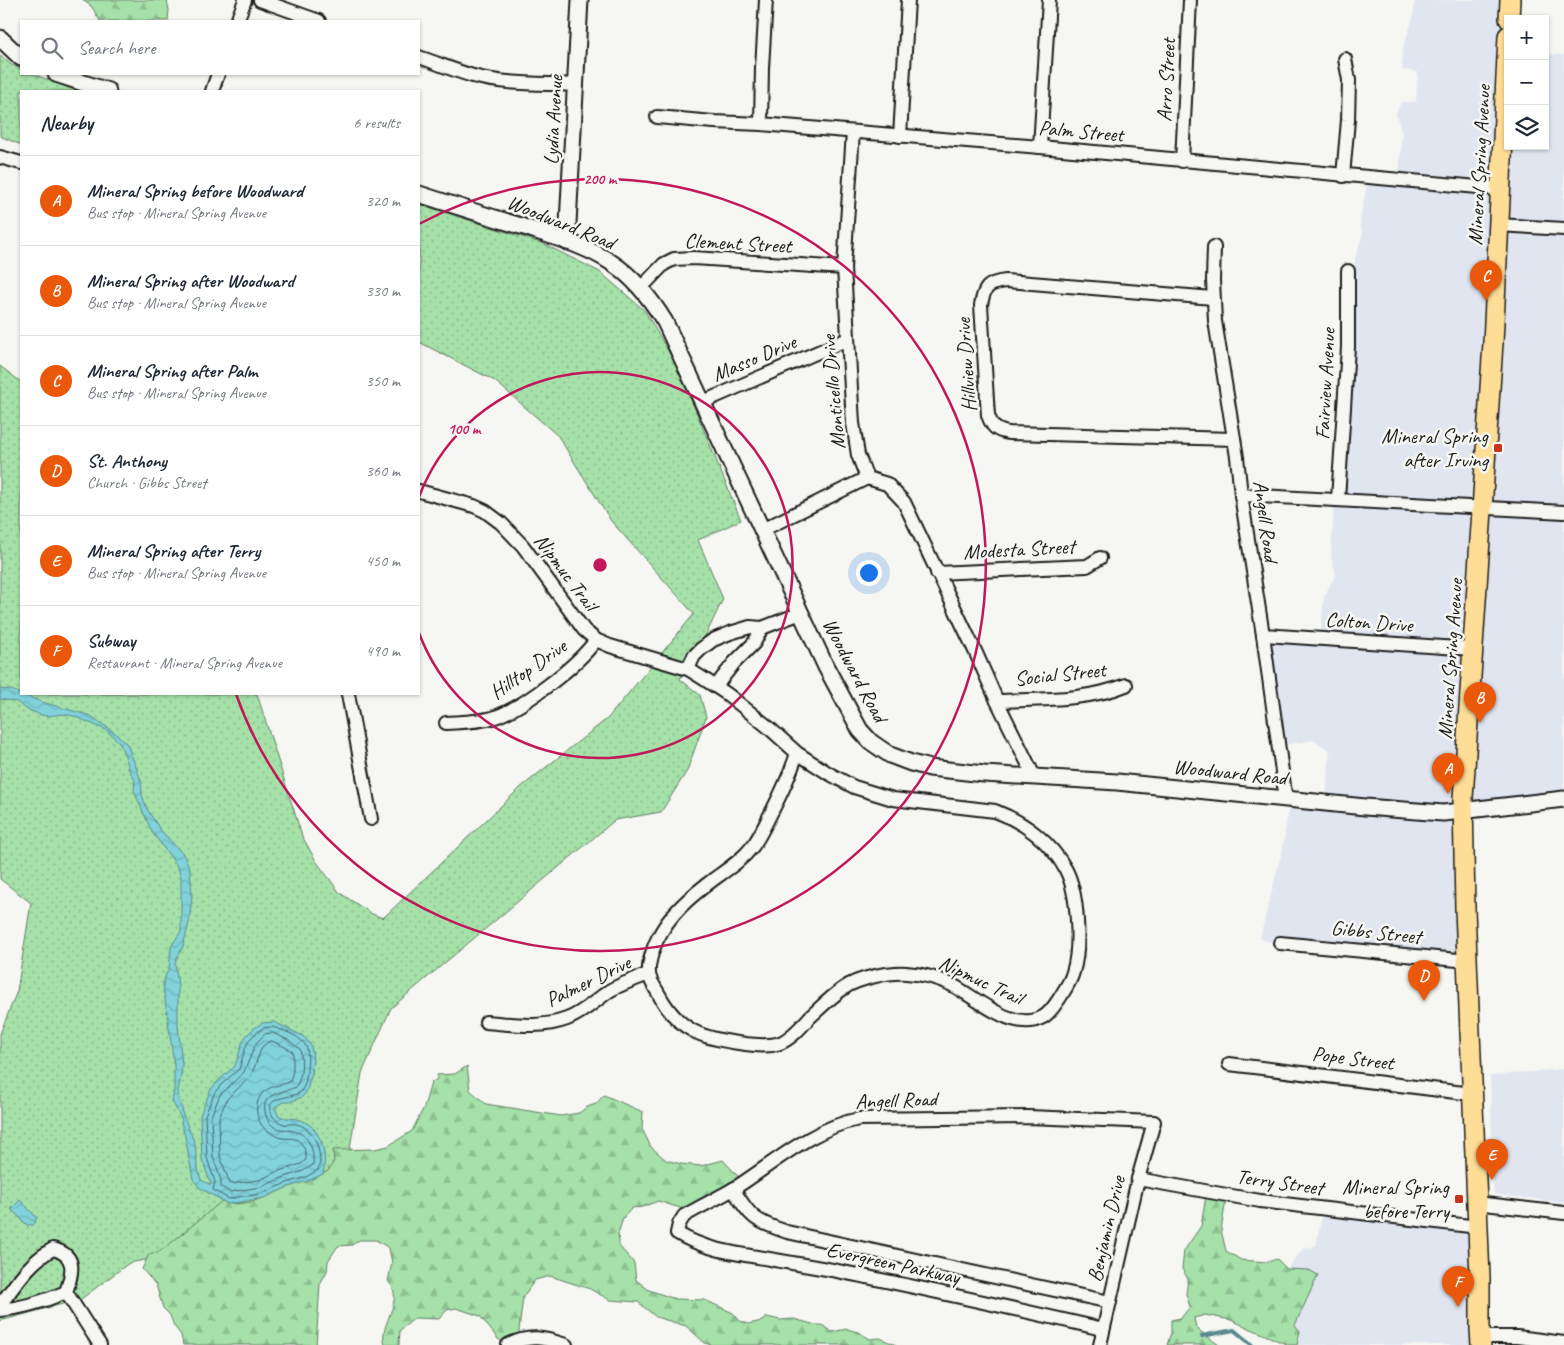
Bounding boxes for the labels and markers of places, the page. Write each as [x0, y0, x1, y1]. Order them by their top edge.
pin: C [1470, 260, 1502, 301]
place label: Mineral Spring after Irving [1381, 423, 1490, 473]
marker: Mineral Spring after Irving [1492, 442, 1504, 454]
centre of rings [591, 556, 609, 574]
pin: B [1464, 682, 1496, 723]
pin: A [1432, 753, 1464, 794]
pin: D [1408, 960, 1440, 1001]
pin: E [1476, 1139, 1508, 1180]
place label: Mineral Spring before Terry [1342, 1174, 1451, 1224]
marker: Mineral Spring before Terry [1453, 1193, 1465, 1205]
pin: F [1442, 1266, 1474, 1307]

